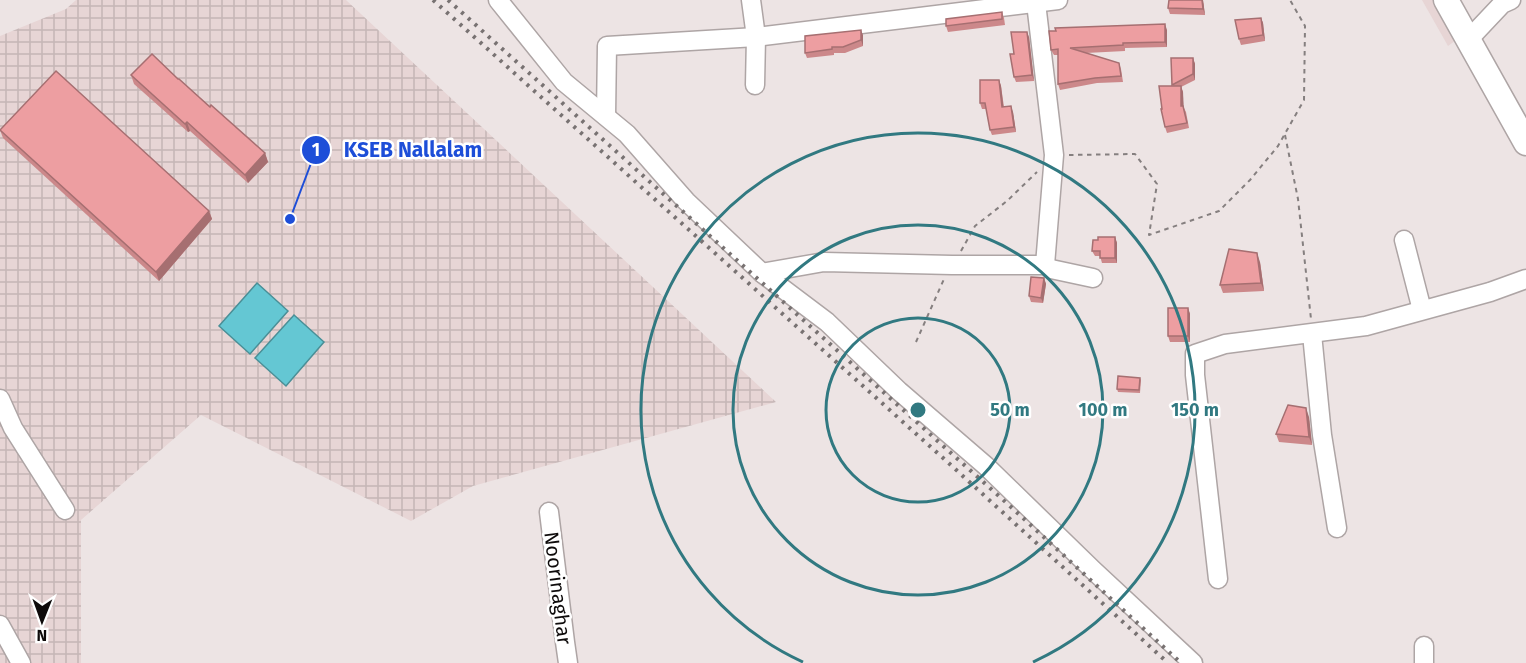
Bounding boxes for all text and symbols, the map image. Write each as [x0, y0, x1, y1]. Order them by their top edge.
callout: KSEB Nallalam [301, 130, 494, 169]
text: KSEB Nallalam [344, 137, 482, 163]
text: 1 [312, 139, 320, 161]
text: 50 m [990, 399, 1030, 421]
text: 100 m [1079, 399, 1127, 421]
text: 150 m [1171, 399, 1219, 421]
centre of rings [908, 400, 928, 420]
street label: Noorinaghar [539, 530, 577, 646]
north arrow [12, 591, 72, 651]
text: N [36, 626, 47, 645]

